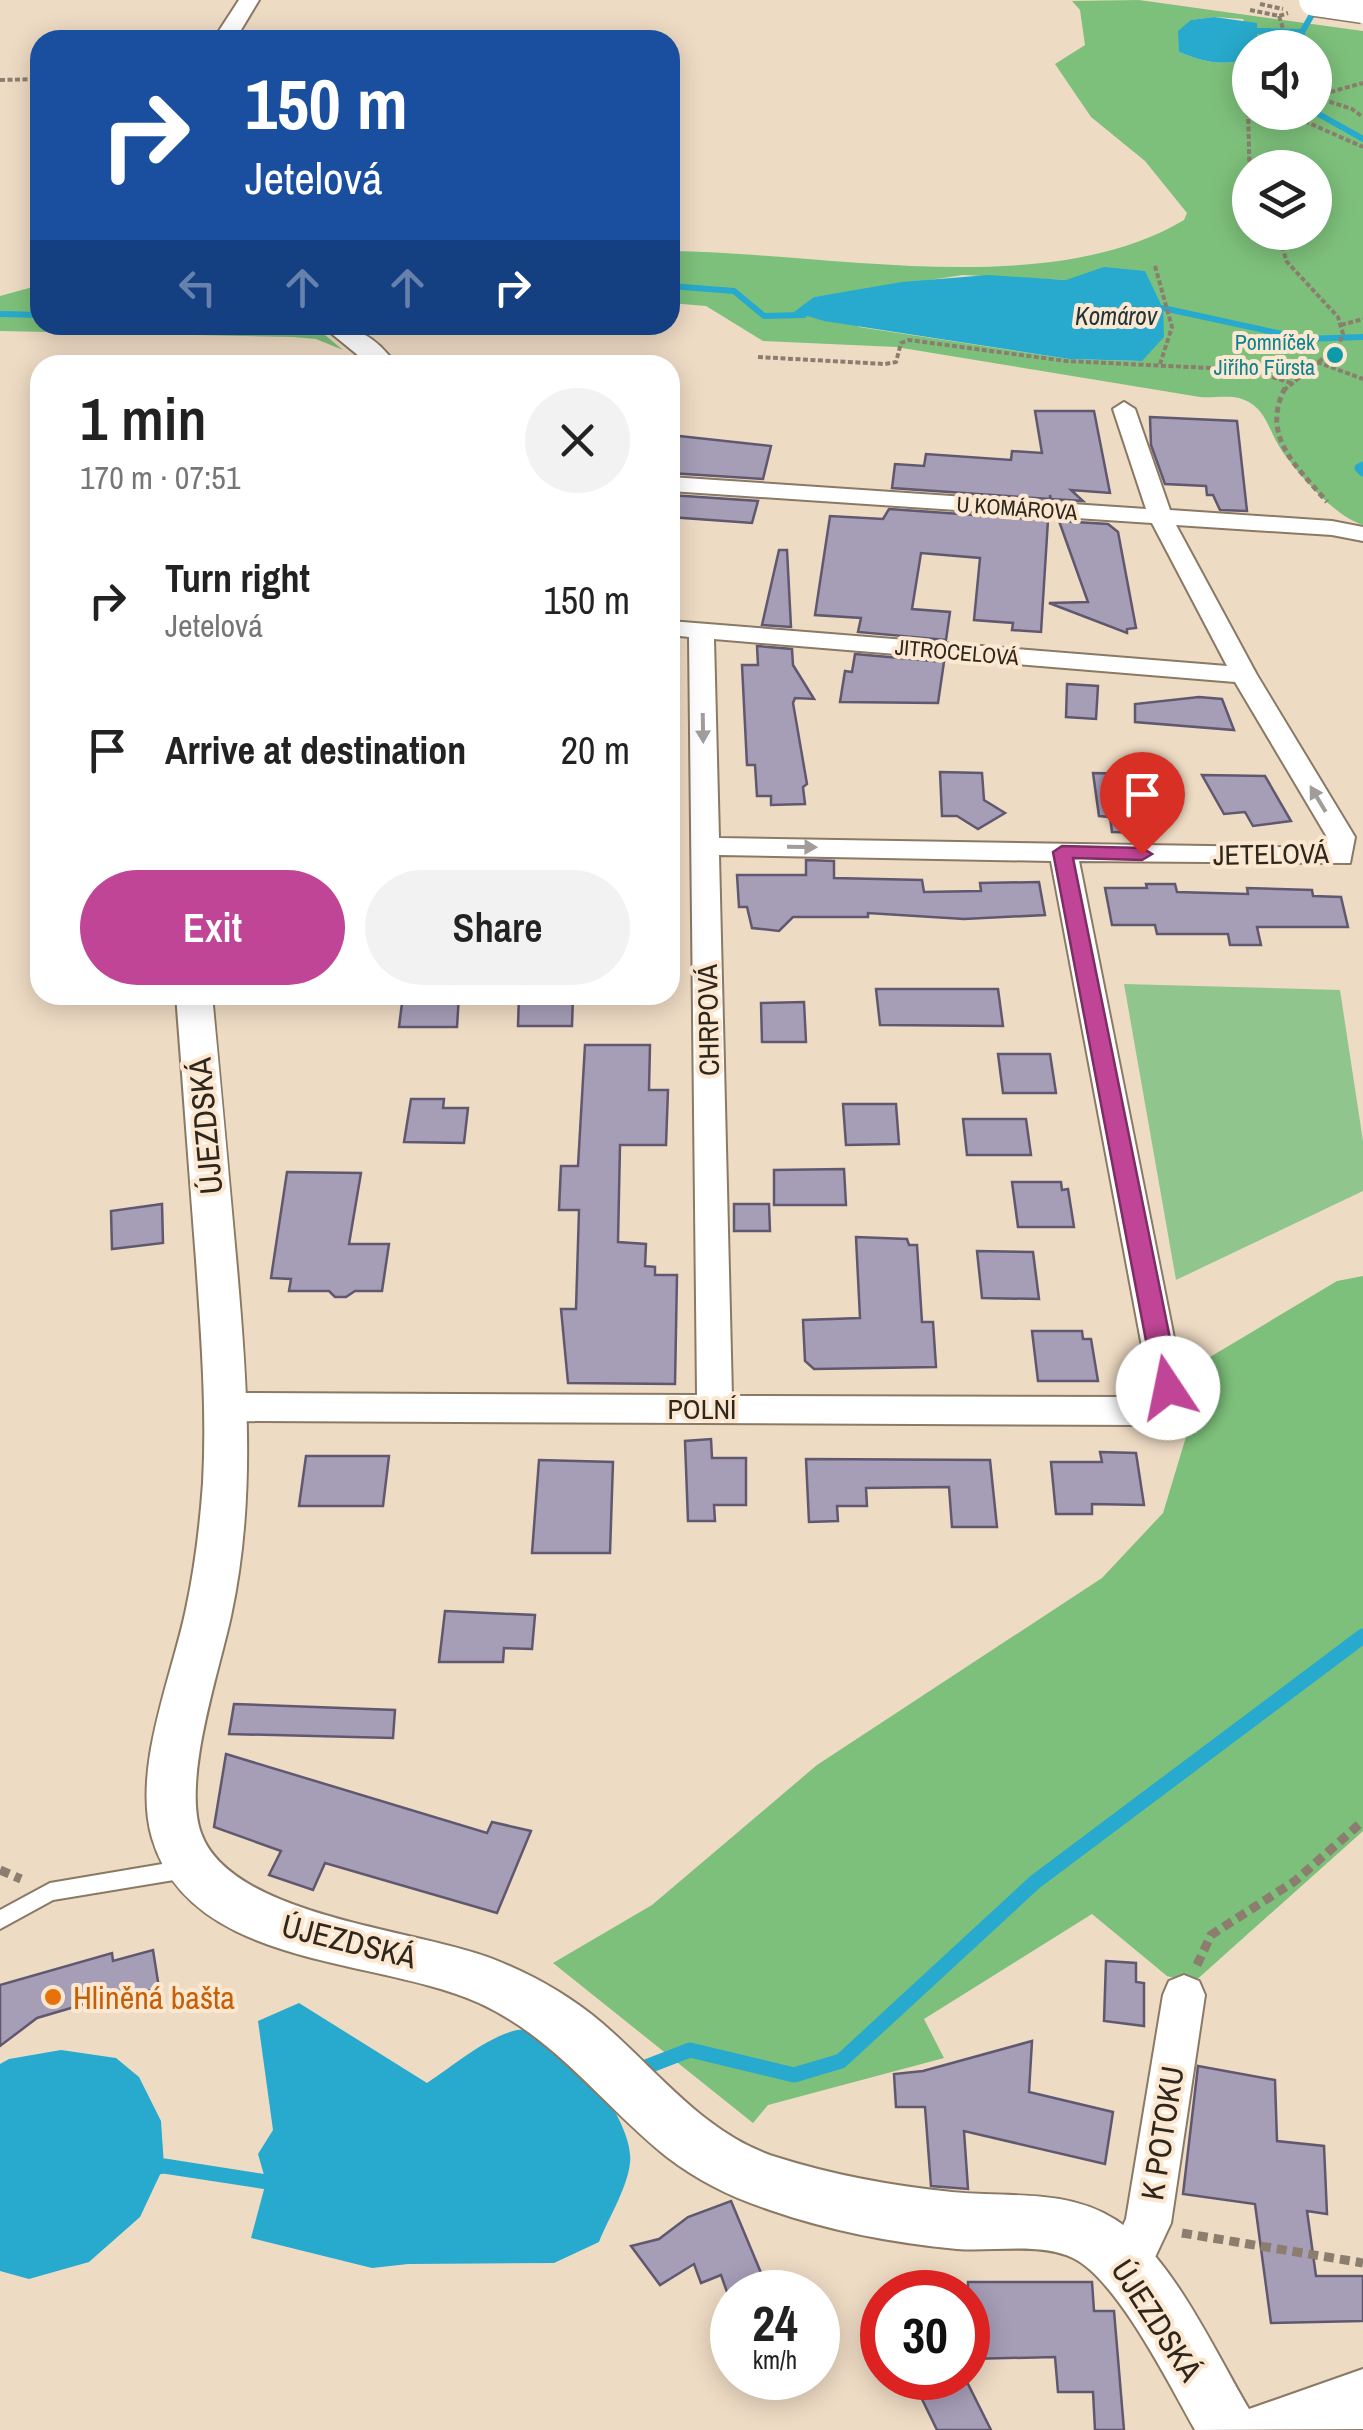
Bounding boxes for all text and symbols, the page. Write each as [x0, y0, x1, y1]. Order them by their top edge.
map controls [1232, 30, 1332, 250]
button: sound [1232, 30, 1332, 130]
text: 150 m [245, 57, 408, 151]
icon: right [80, 70, 210, 200]
text: Jetelová [245, 147, 382, 208]
button: layers [1232, 150, 1332, 250]
icon: left [170, 260, 225, 315]
icon: ahead [275, 260, 330, 315]
icon: ahead [380, 260, 435, 315]
icon: right [485, 260, 540, 315]
water label: Komárov [1075, 299, 1159, 333]
place label: Pomníček Jiřího Fürsta [1214, 327, 1316, 382]
marker: Pomníček Jiřího Fürsta [1324, 344, 1346, 366]
text: 1 min [80, 378, 207, 459]
button: close [525, 388, 630, 493]
text: 170 m · 07:51 [80, 456, 240, 499]
street label: U KOMÁROVA [956, 489, 1079, 527]
text: Turn right [165, 553, 310, 604]
icon: right [80, 573, 135, 628]
text: 150 m [543, 575, 630, 626]
text: Jetelová [165, 604, 263, 647]
street label: JITROCELOVÁ [894, 632, 1021, 672]
one-way arrow [695, 713, 711, 745]
icon: arrive [80, 723, 135, 778]
text: Arrive at destination [165, 725, 466, 776]
text: 20 m [561, 725, 630, 776]
pin [1100, 752, 1185, 855]
icon: arrive [1115, 767, 1170, 822]
one-way arrow [1310, 785, 1327, 813]
street label: JETELOVÁ [1213, 834, 1330, 874]
one-way arrow [786, 840, 818, 856]
button: Exit [80, 870, 345, 985]
button: Share [365, 870, 630, 985]
street label: CHRPOVÁ [688, 963, 728, 1076]
street label: ÚJEZDSKÁ [178, 1055, 232, 1196]
position arrow [1116, 1336, 1220, 1440]
street label: POLNÍ [668, 1390, 737, 1428]
street label: ÚJEZDSKÁ [277, 1904, 421, 1979]
place label: Hliněná bašta [73, 1976, 235, 2019]
marker: Hliněná bašta [42, 1986, 64, 2008]
street label: K POTOKU [1130, 2063, 1194, 2203]
street label: ÚJEZDSKÁ [1102, 2251, 1213, 2390]
speed limit sign: 30 [860, 2270, 990, 2400]
text: 24 [752, 2289, 798, 2357]
text: km/h [753, 2343, 797, 2377]

